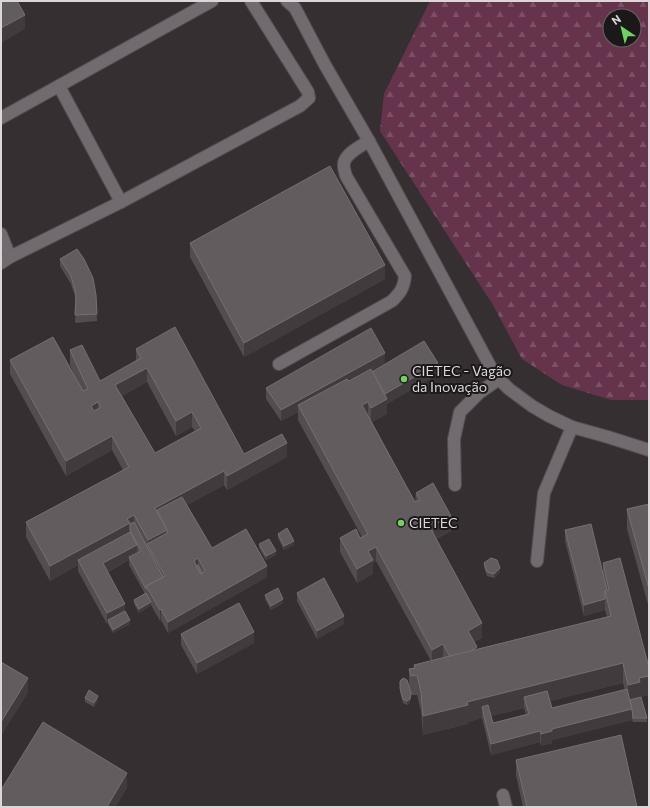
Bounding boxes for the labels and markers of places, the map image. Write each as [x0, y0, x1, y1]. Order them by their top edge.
place label: CIETEC - Vagão da Inovação [412, 362, 511, 395]
marker: CIETEC - Vagão da Inovação [399, 374, 409, 384]
place label: CIETEC [409, 514, 458, 531]
marker: CIETEC [396, 518, 406, 528]

